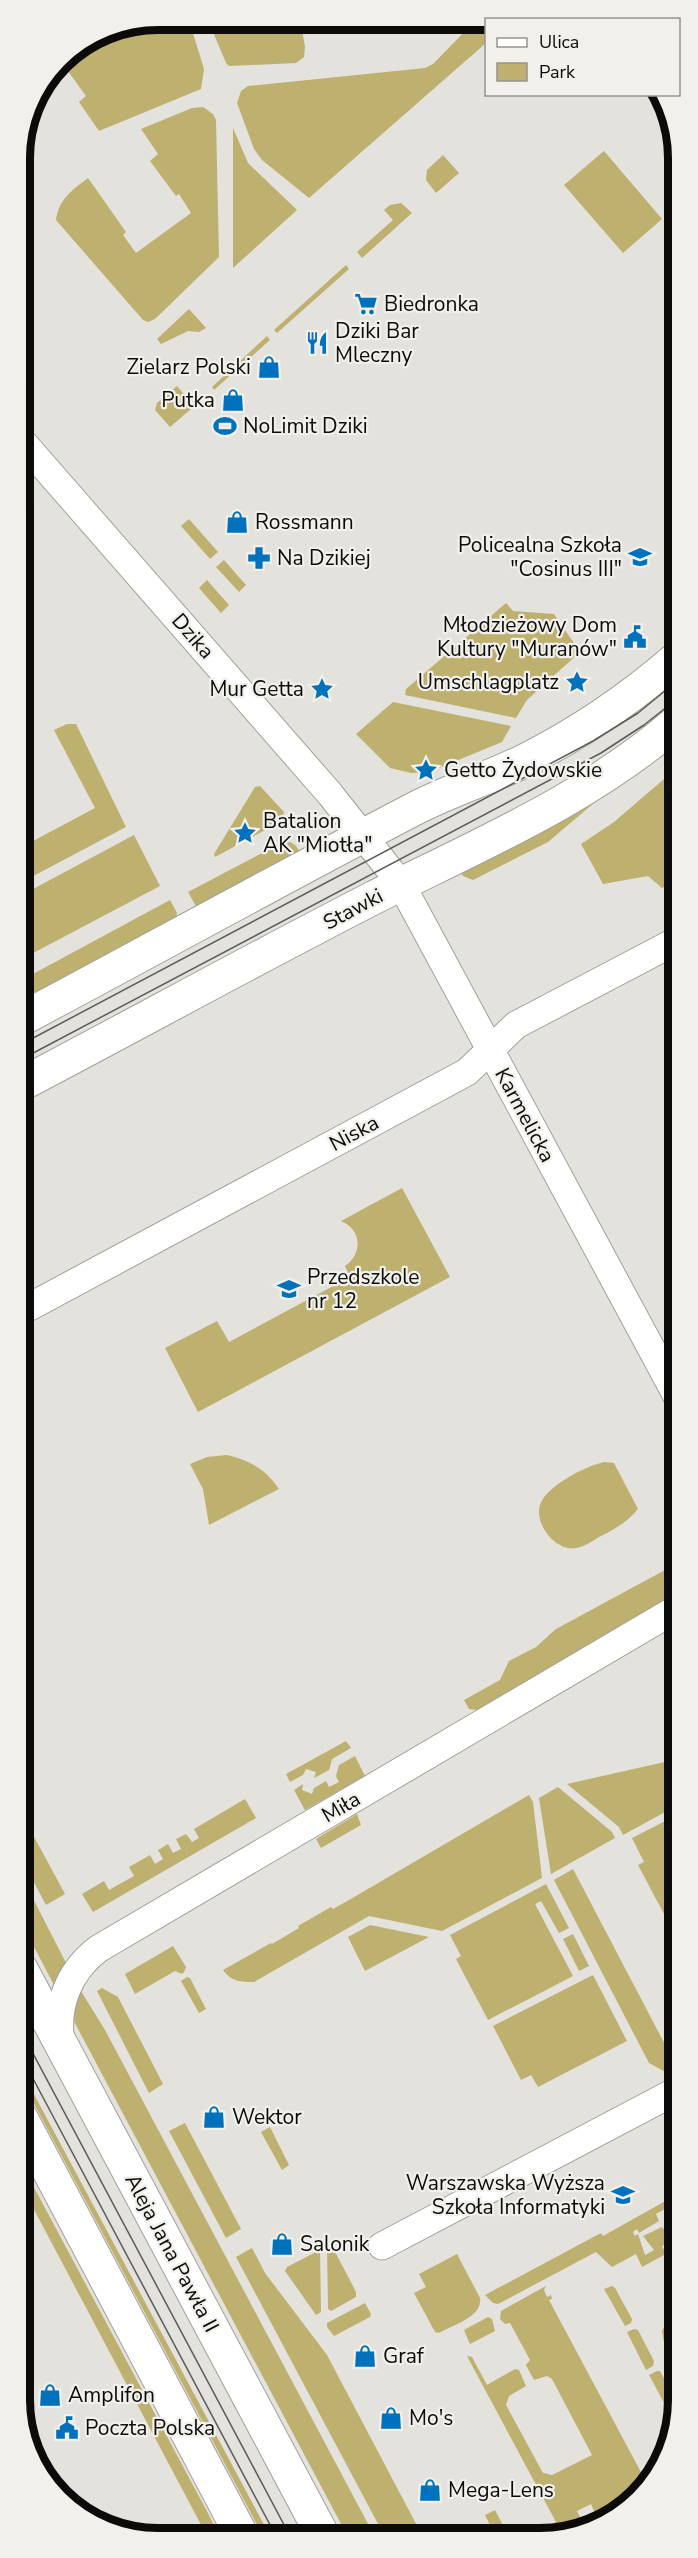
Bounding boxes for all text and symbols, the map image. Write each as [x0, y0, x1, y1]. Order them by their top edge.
legend [485, 18, 680, 96]
text: Ulica [539, 30, 579, 54]
text: Park [539, 60, 576, 84]
place label: Biedronka [384, 290, 479, 318]
supermarket icon: Biedronka [353, 291, 379, 317]
place label: Dziki Bar Mleczny [335, 317, 419, 369]
restaurant icon: Dziki Bar Mleczny [304, 330, 330, 356]
place label: Zielarz Polski [126, 353, 251, 381]
shop icon: Zielarz Polski [256, 354, 282, 380]
place label: Putka [161, 386, 215, 414]
shop icon: Putka [220, 387, 246, 413]
place label: NoLimit Dziki [243, 412, 368, 440]
sports icon: NoLimit Dziki [212, 413, 238, 439]
place label: Rossmann [255, 508, 354, 536]
shop icon: Rossmann [224, 509, 250, 535]
place label: Policealna Szkoła "Cosinus III" [458, 531, 622, 583]
place label: Na Dzikiej [277, 544, 371, 572]
school or university icon: Policealna Szkoła "Cosinus III" [627, 544, 653, 570]
pharmacy icon: Na Dzikiej [246, 545, 272, 571]
street label: Dzika [165, 607, 221, 665]
place label: Młodzieżowy Dom Kultury "Muranów" [437, 611, 617, 663]
public building icon: Młodzieżowy Dom Kultury "Muranów" [622, 624, 648, 650]
place label: Umschlagplatz [418, 668, 559, 696]
place icon: Umschlagplatz [564, 669, 590, 695]
place label: Mur Getta [209, 675, 304, 703]
place icon: Mur Getta [309, 676, 335, 702]
place label: Getto Żydowskie [444, 756, 602, 784]
place icon: Getto Żydowskie [413, 757, 439, 783]
place label: Batalion AK "Miotła" [263, 807, 372, 859]
place icon: Batalion AK "Miotła" [232, 820, 258, 846]
street label: Stawki [318, 882, 388, 936]
street label: Karmelicka [488, 1063, 562, 1167]
street label: Niska [324, 1108, 384, 1158]
place label: Przedszkole nr 12 [307, 1263, 419, 1315]
school or university icon: Przedszkole nr 12 [276, 1276, 302, 1302]
street label: Miła [317, 1785, 365, 1829]
place label: Wektor [232, 2103, 302, 2131]
shop icon: Wektor [201, 2104, 227, 2130]
street label: Aleja Jana Pawła II [118, 2169, 226, 2337]
place label: Warszawska Wyższa Szkoła Informatyki [406, 2169, 605, 2221]
school or university icon: Warszawska Wyższa Szkoła Informatyki [610, 2182, 636, 2208]
place label: Salonik [300, 2230, 370, 2258]
shop icon: Salonik [269, 2231, 295, 2257]
place label: Graf [383, 2342, 425, 2370]
shop icon: Graf [352, 2343, 378, 2369]
place label: Amplifon [68, 2381, 155, 2409]
shop icon: Amplifon [37, 2382, 63, 2408]
place label: Mo's [409, 2404, 453, 2432]
shop icon: Mo's [378, 2405, 404, 2431]
place label: Poczta Polska [85, 2414, 215, 2442]
public building icon: Poczta Polska [54, 2415, 80, 2441]
place label: Mega-Lens [448, 2476, 554, 2504]
shop icon: Mega-Lens [417, 2477, 443, 2503]

